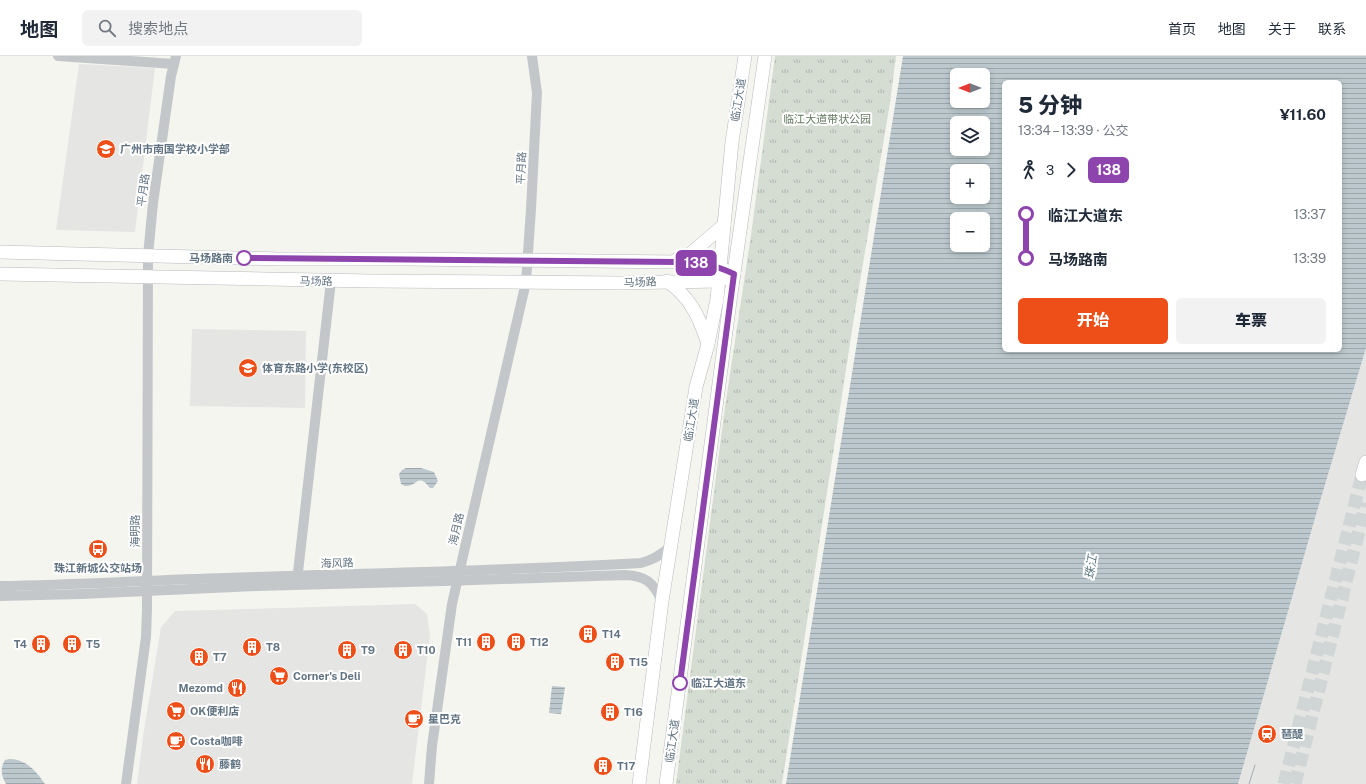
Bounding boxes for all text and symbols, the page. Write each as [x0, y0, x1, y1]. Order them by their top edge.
search box [82, 10, 362, 46]
icon: search [96, 17, 118, 39]
text: 地图 [20, 18, 58, 40]
text: 搜索地点 [128, 20, 188, 37]
text: 首页 [1168, 21, 1196, 37]
text: 地图 [1218, 21, 1246, 37]
text: 关于 [1268, 21, 1296, 37]
text: 联系 [1318, 21, 1346, 37]
north arrow [950, 68, 990, 108]
map controls [950, 68, 990, 252]
street label: 临江大道 [729, 77, 747, 123]
text: 5 分钟 [1018, 92, 1082, 118]
text: ¥11.60 [1280, 106, 1326, 123]
park label: 临江大道带状公园 [783, 113, 871, 125]
button: layers [950, 116, 990, 156]
text: 13:34 – 13:39 · 公交 [1018, 123, 1129, 138]
school or university icon: 广州市南国学校小学部 [95, 138, 117, 160]
place label: 广州市南国学校小学部 [120, 143, 230, 155]
street label: 平月路 [514, 151, 528, 185]
icon: walk [1018, 159, 1040, 181]
icon: forward [1060, 159, 1082, 181]
text: 138 [1096, 162, 1121, 178]
text: 3 [1046, 163, 1054, 178]
button: + [950, 164, 990, 204]
street label: 平月路 [135, 173, 151, 207]
text: 临江大道东 [1048, 207, 1123, 224]
text: 13:37 [1294, 207, 1326, 222]
button: − [950, 212, 990, 252]
marker: 马场路南 [236, 250, 252, 266]
line badge: 138 [673, 250, 719, 276]
text: 马场路南 [1048, 251, 1108, 268]
text: 13:39 [1293, 251, 1326, 266]
place label: 马场路南 [189, 252, 233, 264]
text: 138 [684, 255, 708, 271]
street label: 马场路 [299, 275, 333, 287]
street label: 马场路 [623, 275, 657, 289]
button: 开始 [1018, 298, 1168, 344]
button: 车票 [1176, 298, 1326, 344]
school or university icon: 体育东路小学(东校区) [237, 357, 259, 379]
place label: 体育东路小学(东校区) [262, 362, 368, 374]
street label: 临江大道 [682, 397, 700, 443]
street label: 海月路 [446, 512, 466, 546]
street label: 海明路 [129, 515, 141, 548]
bus stop icon: 珠江新城公交站场 [87, 538, 109, 560]
water label: 珠江 [1082, 552, 1100, 580]
street label: 海风路 [320, 556, 354, 570]
place label: 珠江新城公交站场 [54, 562, 142, 574]
building icon: T14 [577, 623, 599, 645]
place label: T14 [602, 628, 621, 640]
building icon: T11 [475, 631, 497, 653]
building icon: T12 [505, 631, 527, 653]
building icon: T4 [30, 633, 52, 655]
building icon: T5 [61, 633, 83, 655]
building icon: T8 [241, 636, 263, 658]
place label: T11 [456, 636, 472, 648]
place label: T12 [530, 636, 548, 648]
place label: T4 [14, 638, 27, 650]
place label: T5 [86, 638, 100, 650]
building icon: T9 [336, 639, 358, 661]
building icon: T10 [392, 639, 414, 661]
place label: T8 [266, 641, 280, 653]
place label: T9 [361, 644, 375, 656]
place label: T10 [417, 644, 436, 656]
building icon: T7 [188, 646, 210, 668]
place label: T7 [213, 651, 227, 663]
building icon: T15 [604, 651, 626, 673]
place label: T15 [629, 656, 648, 668]
supermarket icon: Corner's Deli [268, 665, 290, 687]
place label: Corner's Deli [293, 670, 360, 682]
marker: 临江大道东 [672, 675, 688, 691]
restaurant icon: Mezomd [226, 677, 248, 699]
place label: 临江大道东 [691, 677, 746, 689]
place label: Mezomd [179, 682, 223, 694]
supermarket icon: OK便利店 [165, 700, 187, 722]
building icon: T16 [599, 701, 621, 723]
place label: OK便利店 [190, 705, 239, 717]
place label: T16 [624, 706, 643, 718]
cafe icon: 星巴克 [403, 708, 425, 730]
place label: 星巴克 [428, 713, 461, 725]
street label: 临江大道 [663, 718, 681, 764]
station icon: 琶醍 [1256, 723, 1278, 745]
place label: 琶醍 [1281, 728, 1303, 740]
cafe icon: Costa咖啡 [165, 730, 187, 752]
place label: Costa咖啡 [190, 735, 243, 747]
restaurant icon: 藤鹤 [194, 753, 216, 775]
building icon: T17 [592, 755, 614, 777]
place label: 藤鹤 [219, 758, 241, 770]
place label: T17 [617, 760, 635, 772]

